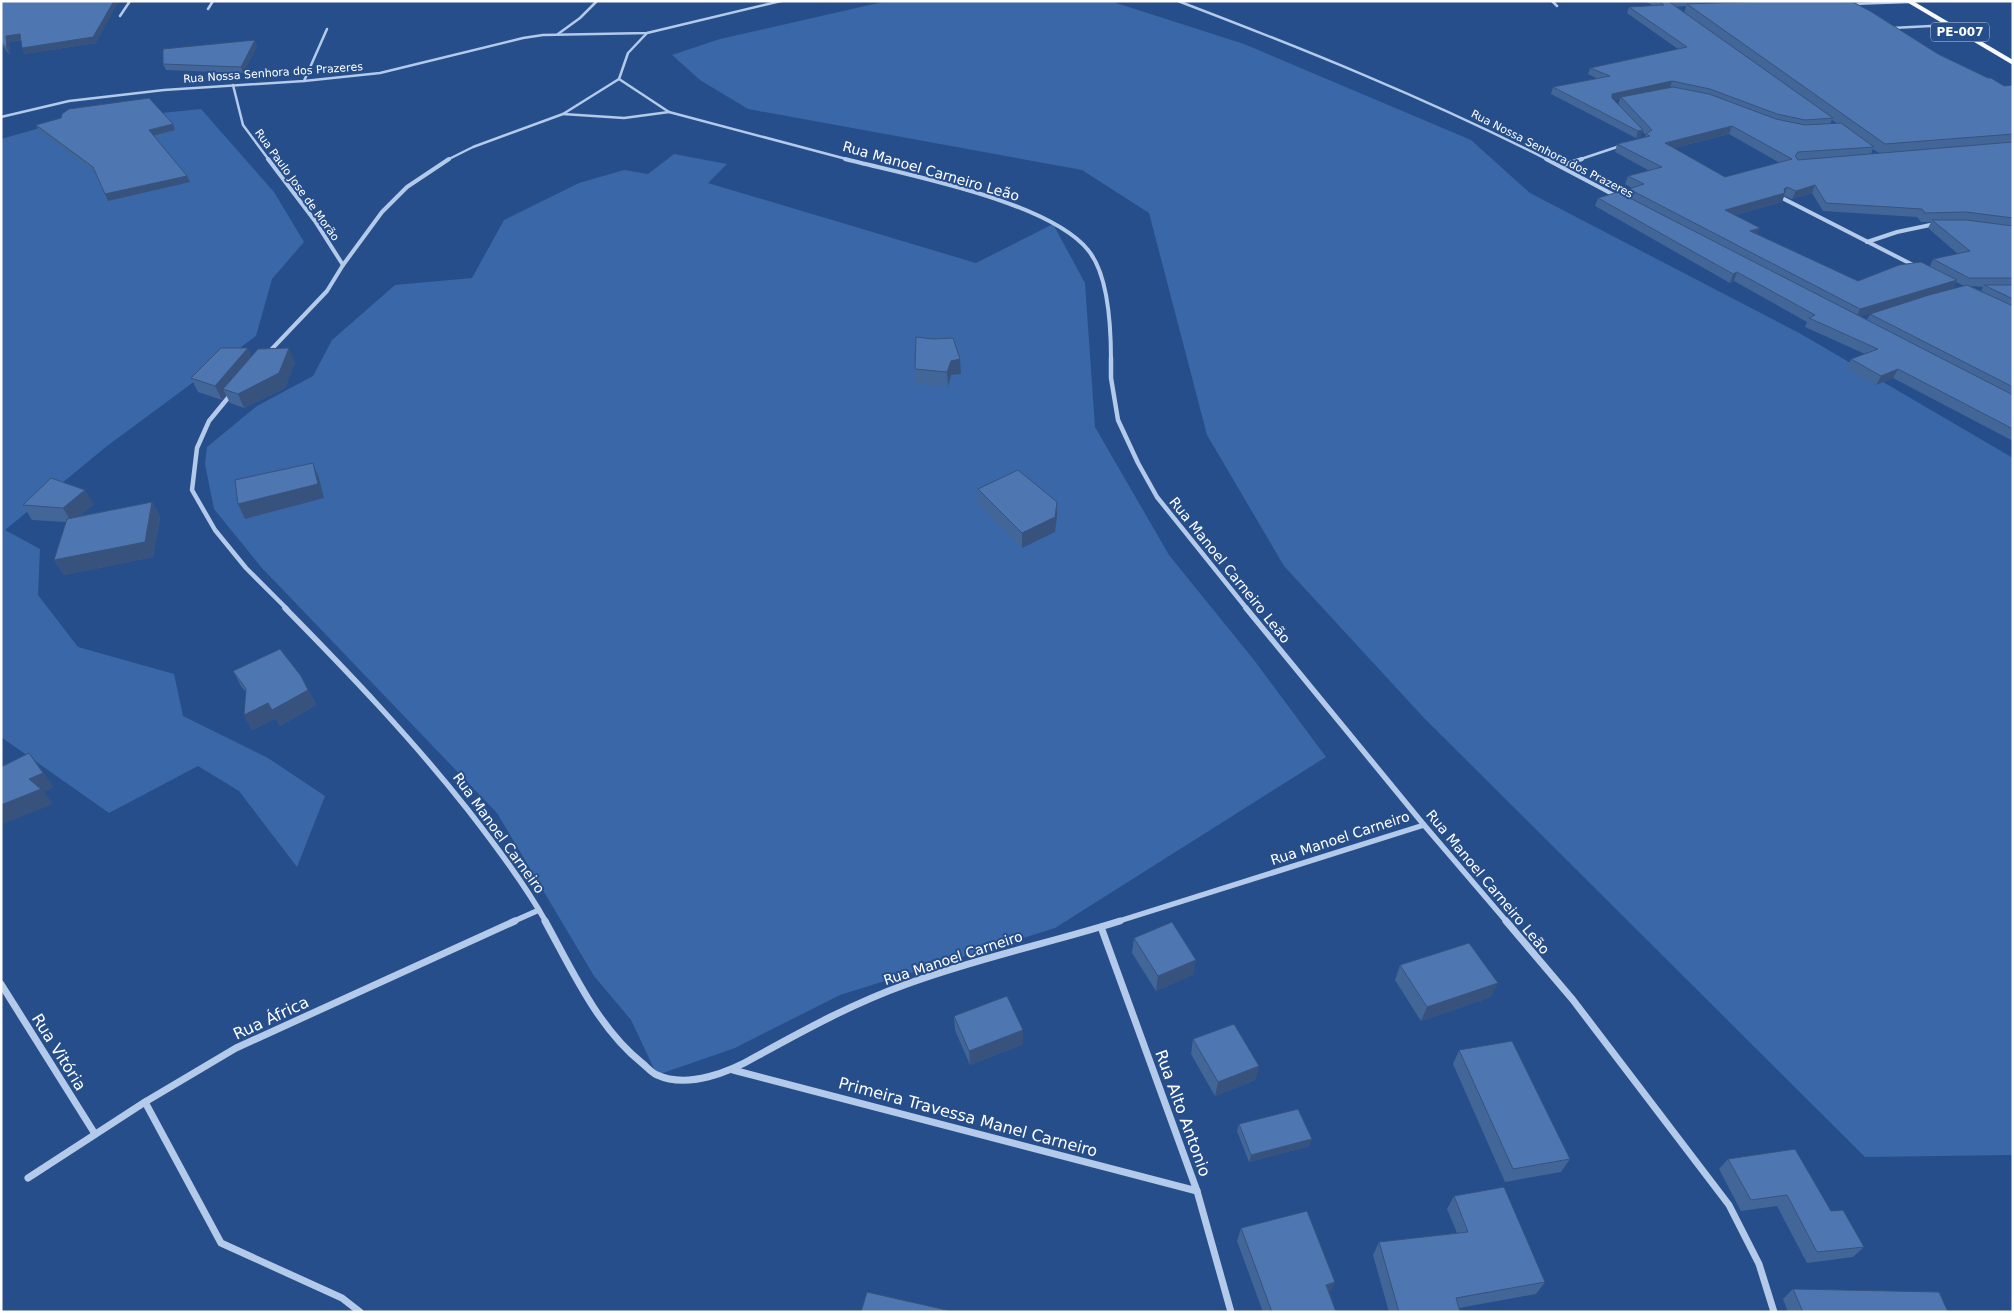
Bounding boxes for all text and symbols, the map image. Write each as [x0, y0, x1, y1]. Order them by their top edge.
road number: PE-007 [1931, 22, 1989, 42]
street label: Rua Nossa Senhora dos Prazeres [183, 60, 364, 86]
street label: Rua Nossa Senhora dos Prazeres [1469, 107, 1635, 201]
street label: Rua Paulo Jose de Morão [252, 127, 342, 244]
street label: Rua Manoel Carneiro Leão [841, 138, 1021, 204]
street label: Rua Manoel Carneiro Leão [1166, 494, 1294, 646]
street label: Rua Manoel Carneiro [450, 770, 548, 896]
street label: Rua Manoel Carneiro Leão [1423, 807, 1553, 957]
street label: Rua Manoel Carneiro [1268, 808, 1412, 868]
street label: Rua Manoel Carneiro [881, 928, 1025, 988]
street label: Rua África [230, 992, 312, 1044]
street label: Rua Vitória [28, 1010, 90, 1094]
street label: Rua Alto Antonio [1151, 1047, 1215, 1179]
street label: Primeira Travessa Manel Carneiro [836, 1073, 1100, 1161]

